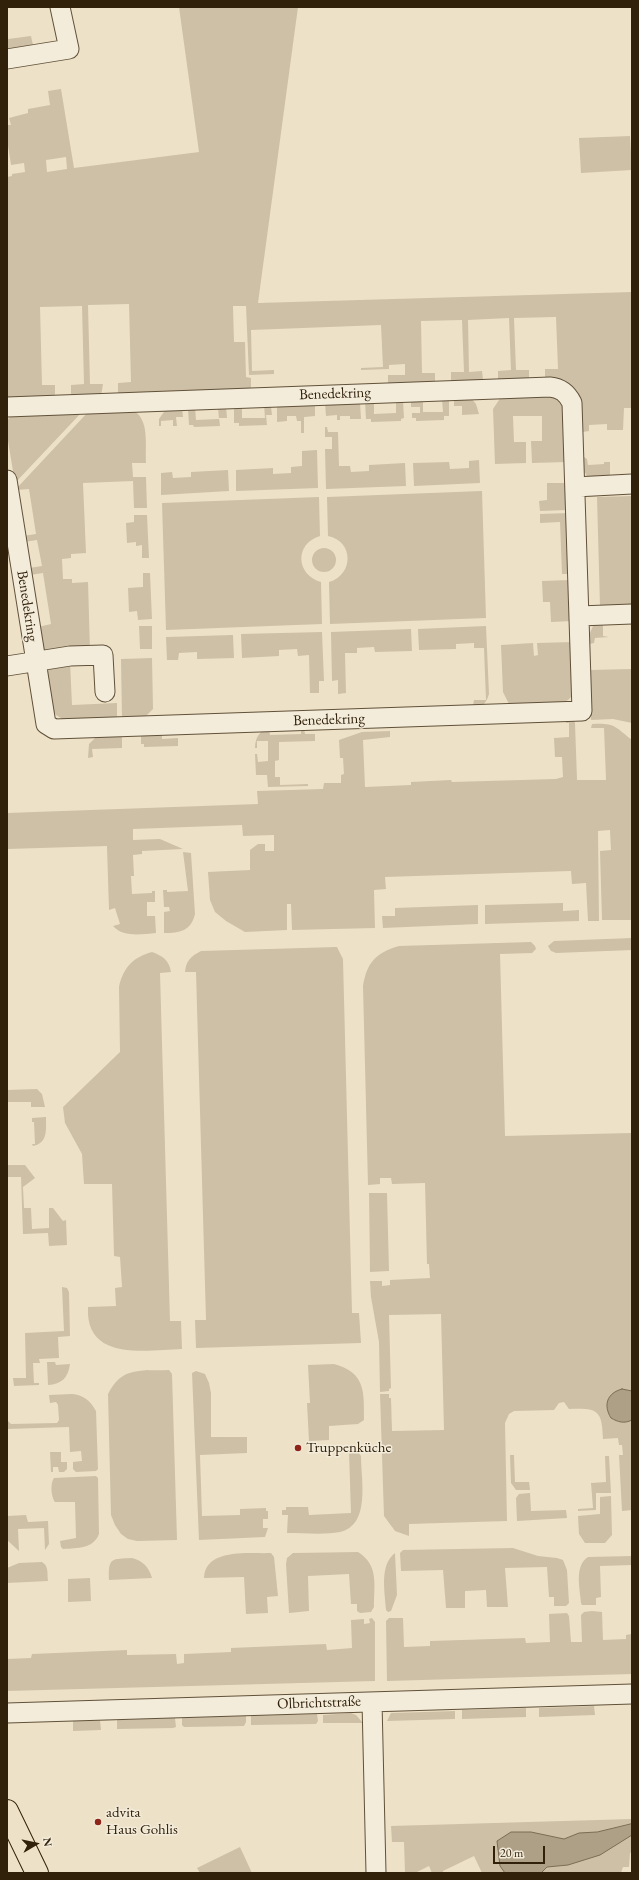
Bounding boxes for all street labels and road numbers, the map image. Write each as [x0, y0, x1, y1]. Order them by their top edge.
street label: Benedekring [299, 384, 371, 404]
street label: Benedekring [12, 569, 42, 643]
street label: Benedekring [293, 710, 365, 730]
street label: Olbrichtstraße [277, 1693, 361, 1713]

